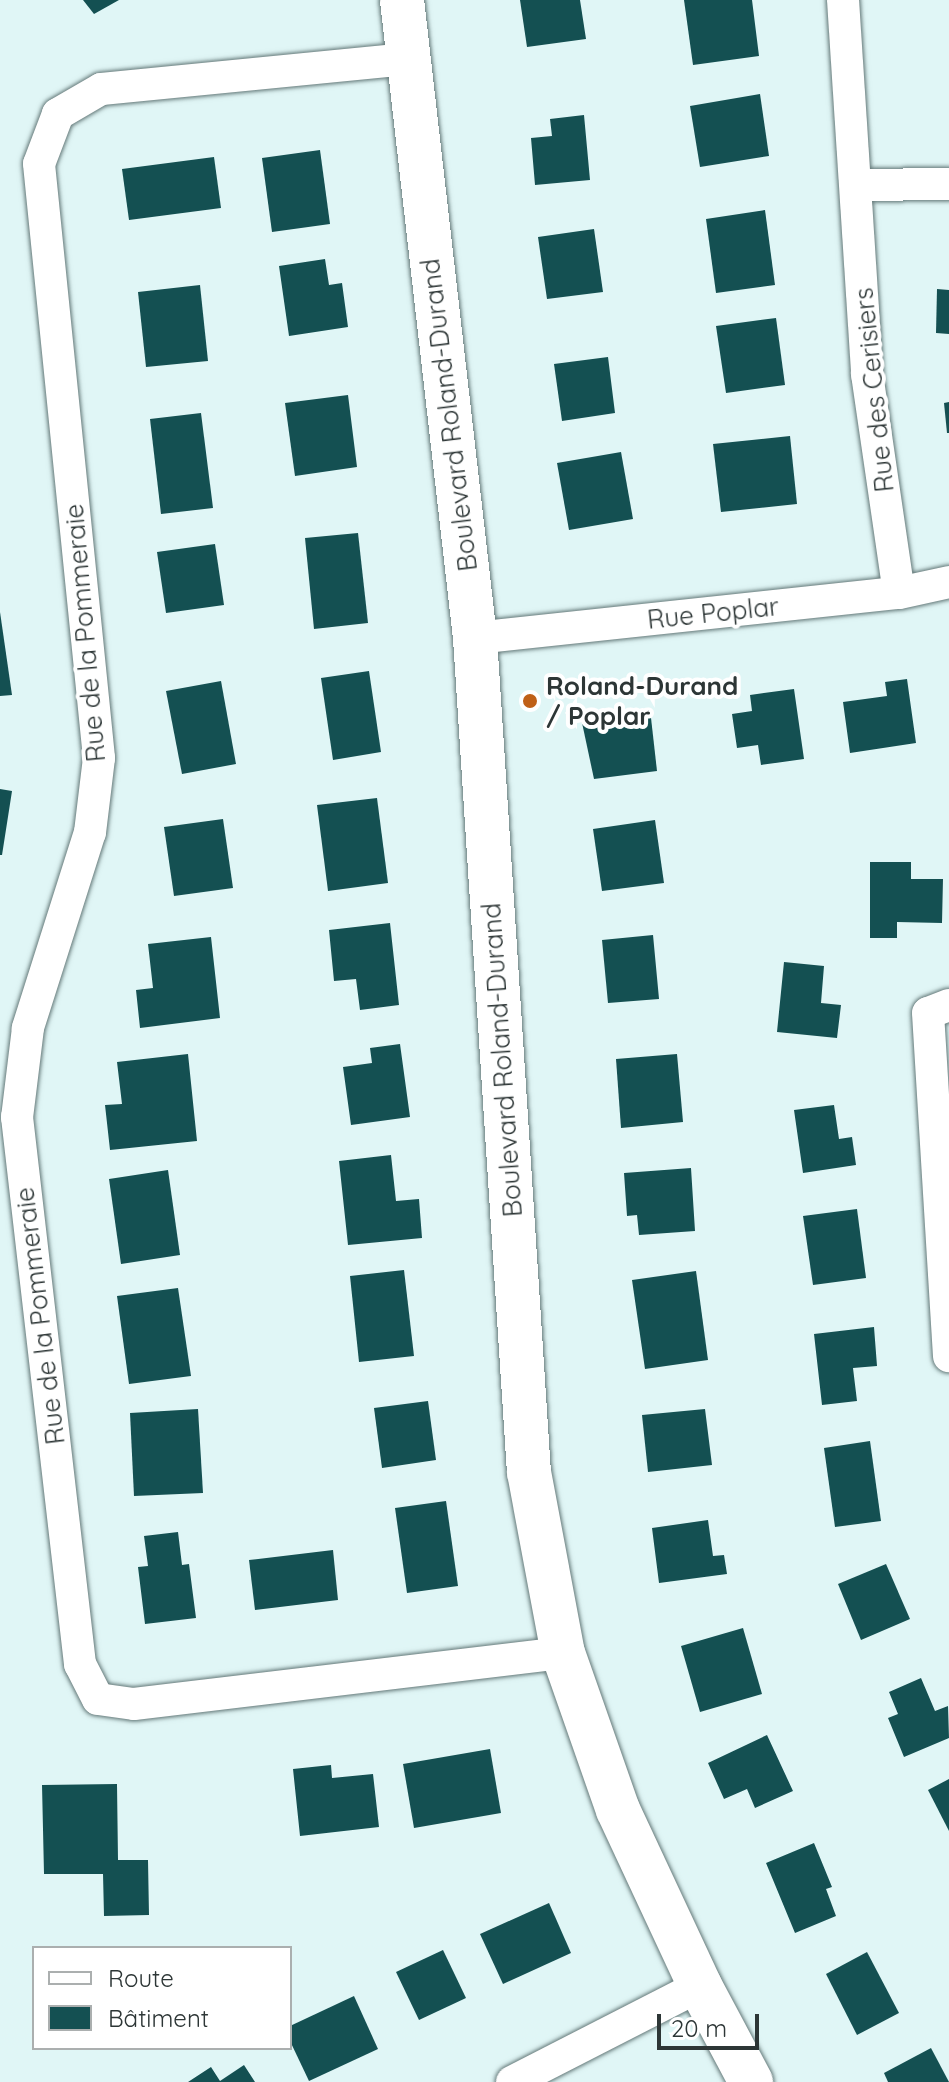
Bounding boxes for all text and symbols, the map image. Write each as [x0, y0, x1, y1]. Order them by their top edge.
street label: Boulevard Roland-Durand [414, 257, 484, 573]
street label: Rue des Cerisiers [848, 286, 900, 494]
street label: Rue de la Pommeraie [58, 503, 112, 763]
street label: Rue Poplar [646, 591, 780, 635]
place label: Roland-Durand / Poplar [546, 670, 738, 732]
marker: Roland-Durand / Poplar [521, 692, 539, 710]
street label: Boulevard Roland-Durand [475, 902, 529, 1218]
street label: Rue de la Pommeraie [9, 1186, 71, 1446]
legend [32, 1946, 292, 2050]
text: Route [108, 1963, 174, 1993]
scale bar [661, 1998, 763, 2048]
text: Bâtiment [108, 2003, 209, 2033]
text: 20 m [671, 2013, 727, 2043]

